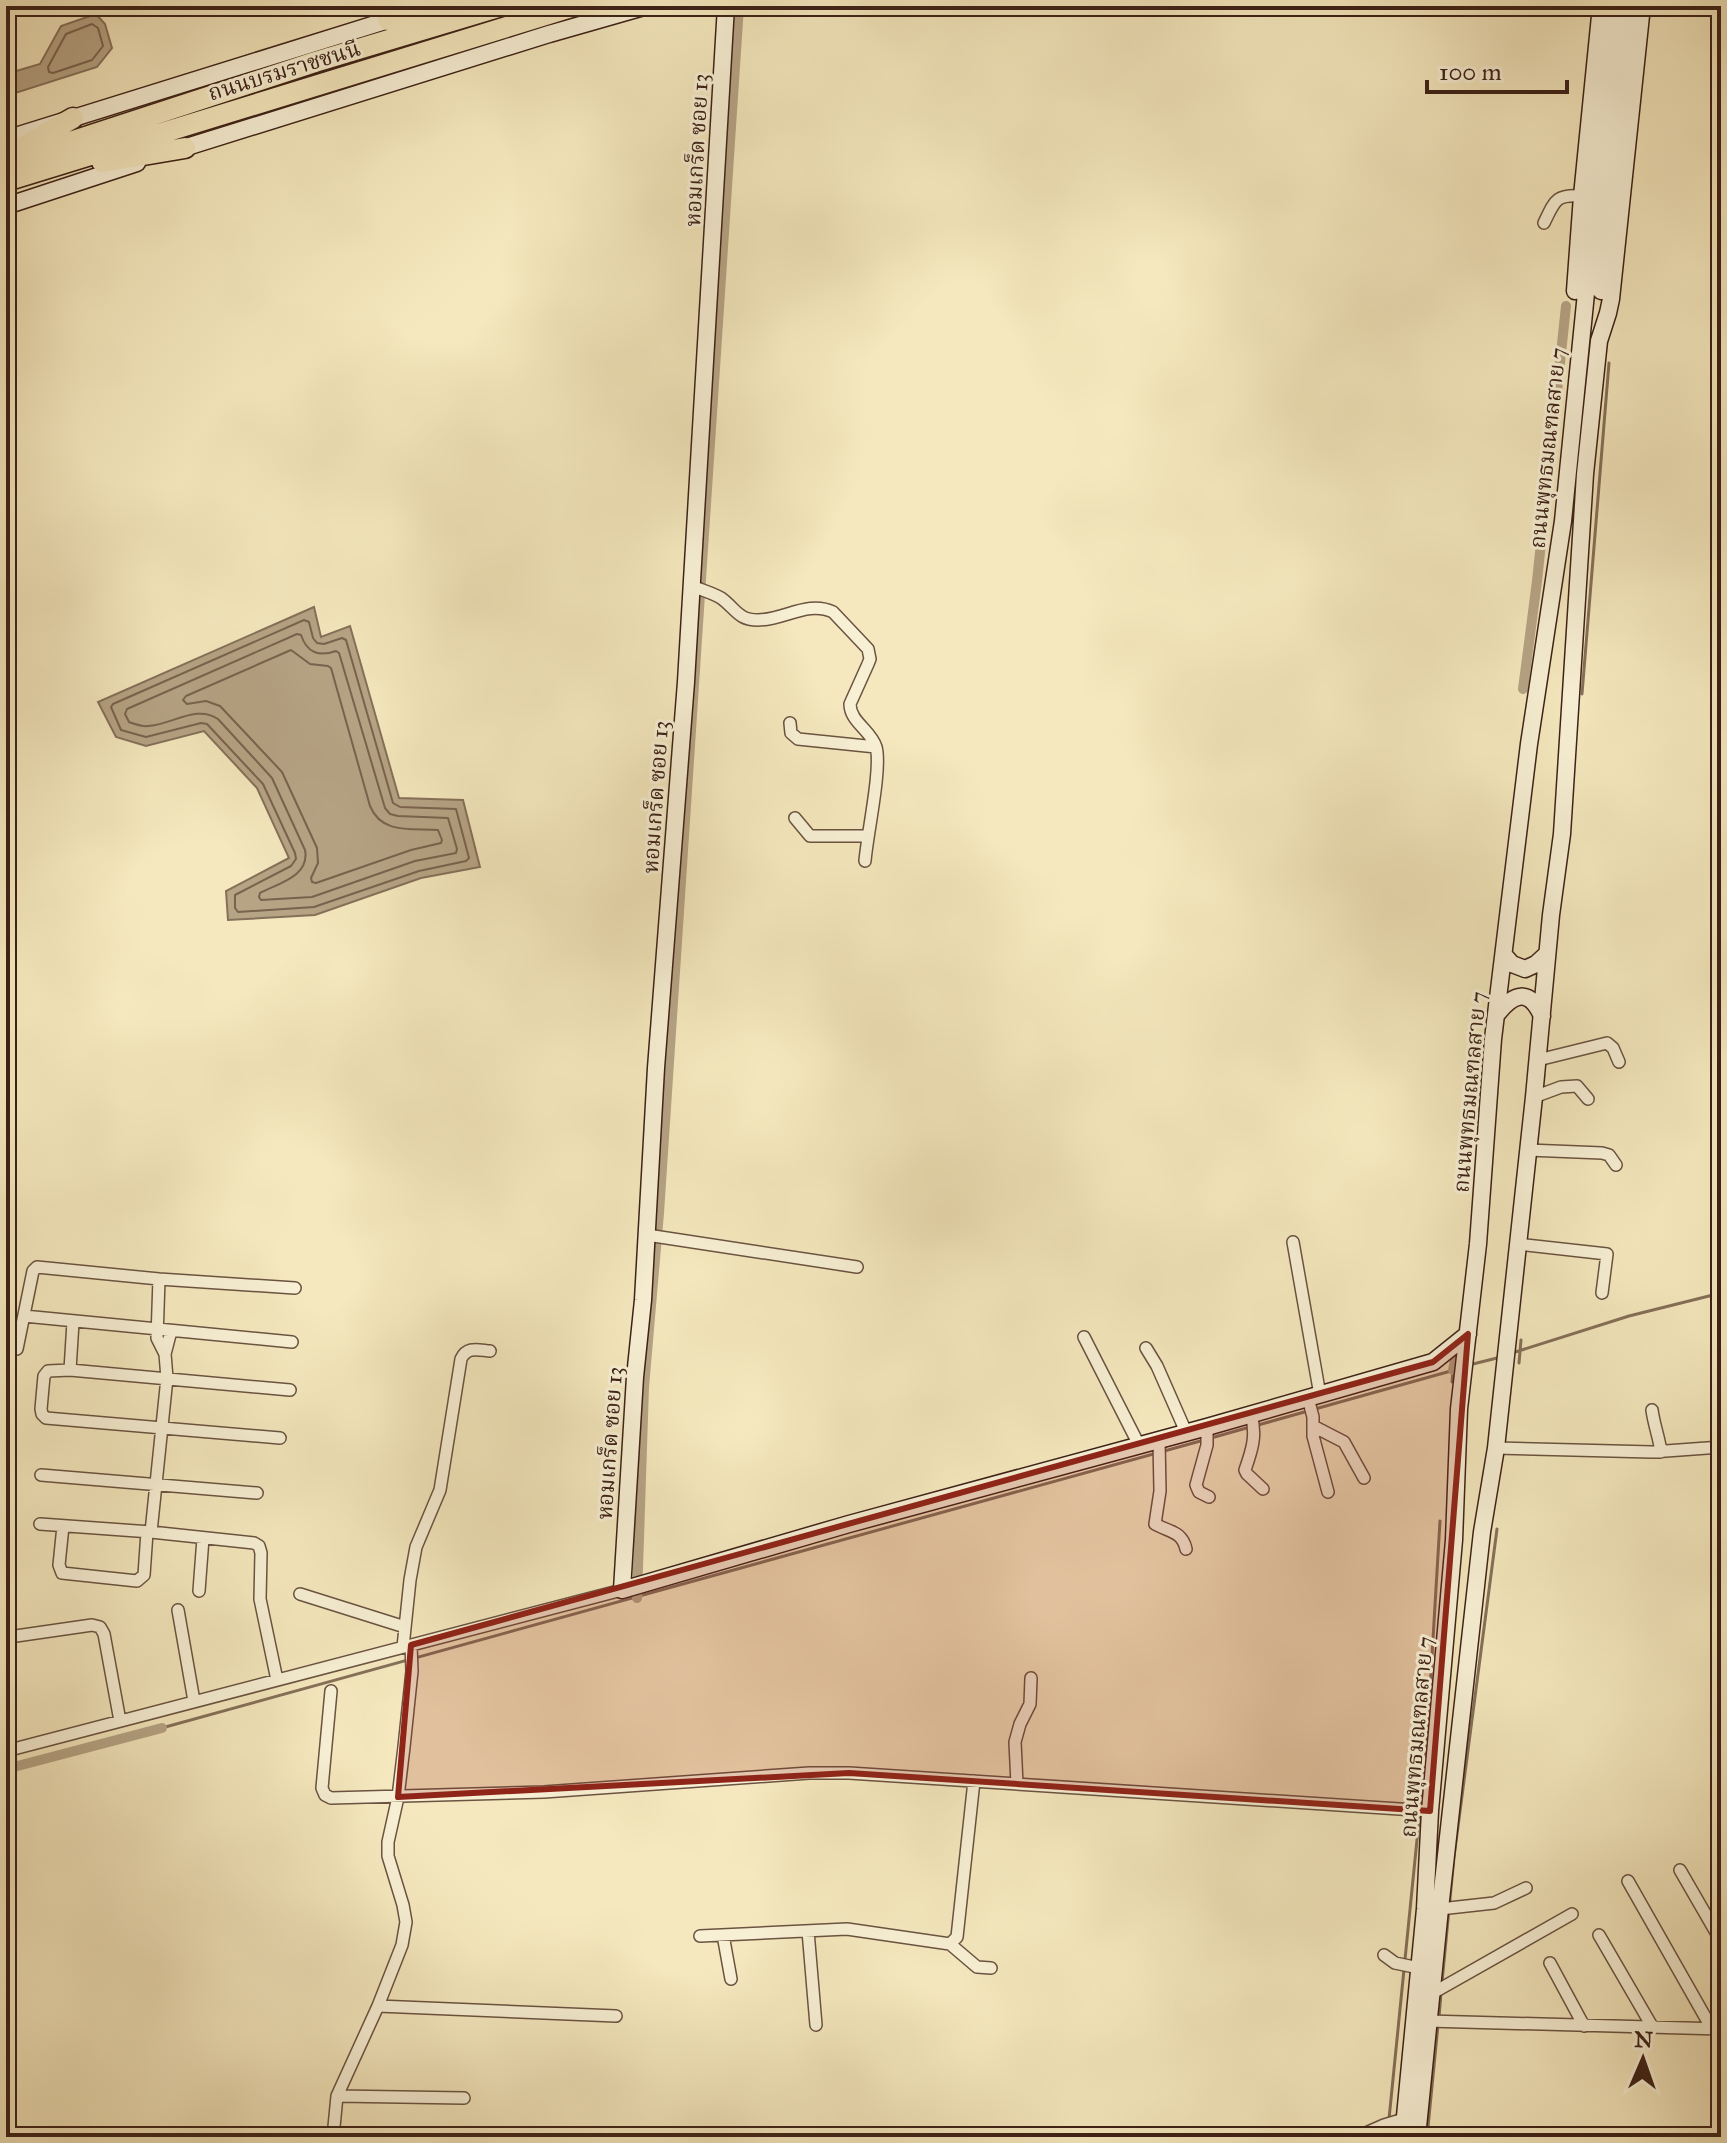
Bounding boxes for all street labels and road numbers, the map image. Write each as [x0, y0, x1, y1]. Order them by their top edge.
street label: ถนนบรมราชชนนี [205, 34, 364, 106]
street label: หอมเกร็ด ซอย 13 [679, 73, 714, 227]
street label: ถนนพุทธมณฑลสาย 7 [1524, 346, 1572, 550]
street label: หอมเกร็ด ซอย 13 [637, 720, 674, 874]
street label: ถนนพุทธมณฑลสาย 7 [1447, 990, 1493, 1194]
street label: หอมเกร็ด ซอย 13 [591, 1366, 628, 1520]
street label: ถนนพุทธมณฑลสาย 7 [1394, 1635, 1440, 1839]

